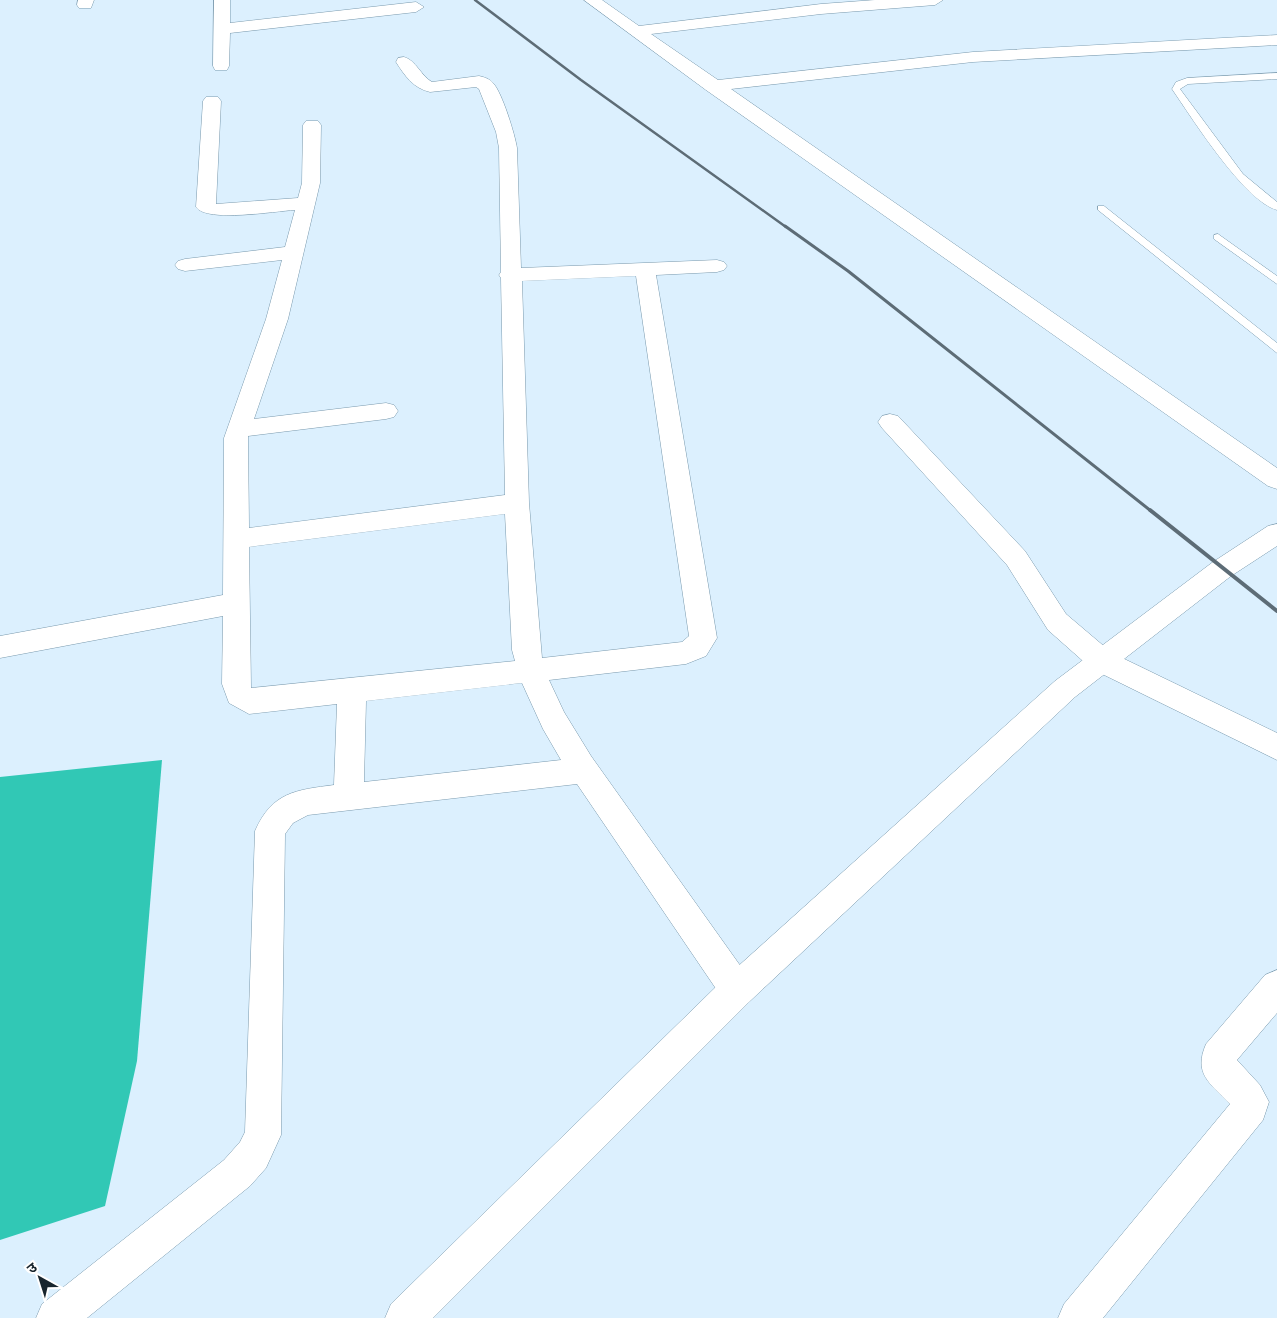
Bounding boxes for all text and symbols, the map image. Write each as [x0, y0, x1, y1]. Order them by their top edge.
north arrow [15, 1253, 65, 1303]
text: उ [24, 1259, 41, 1277]

